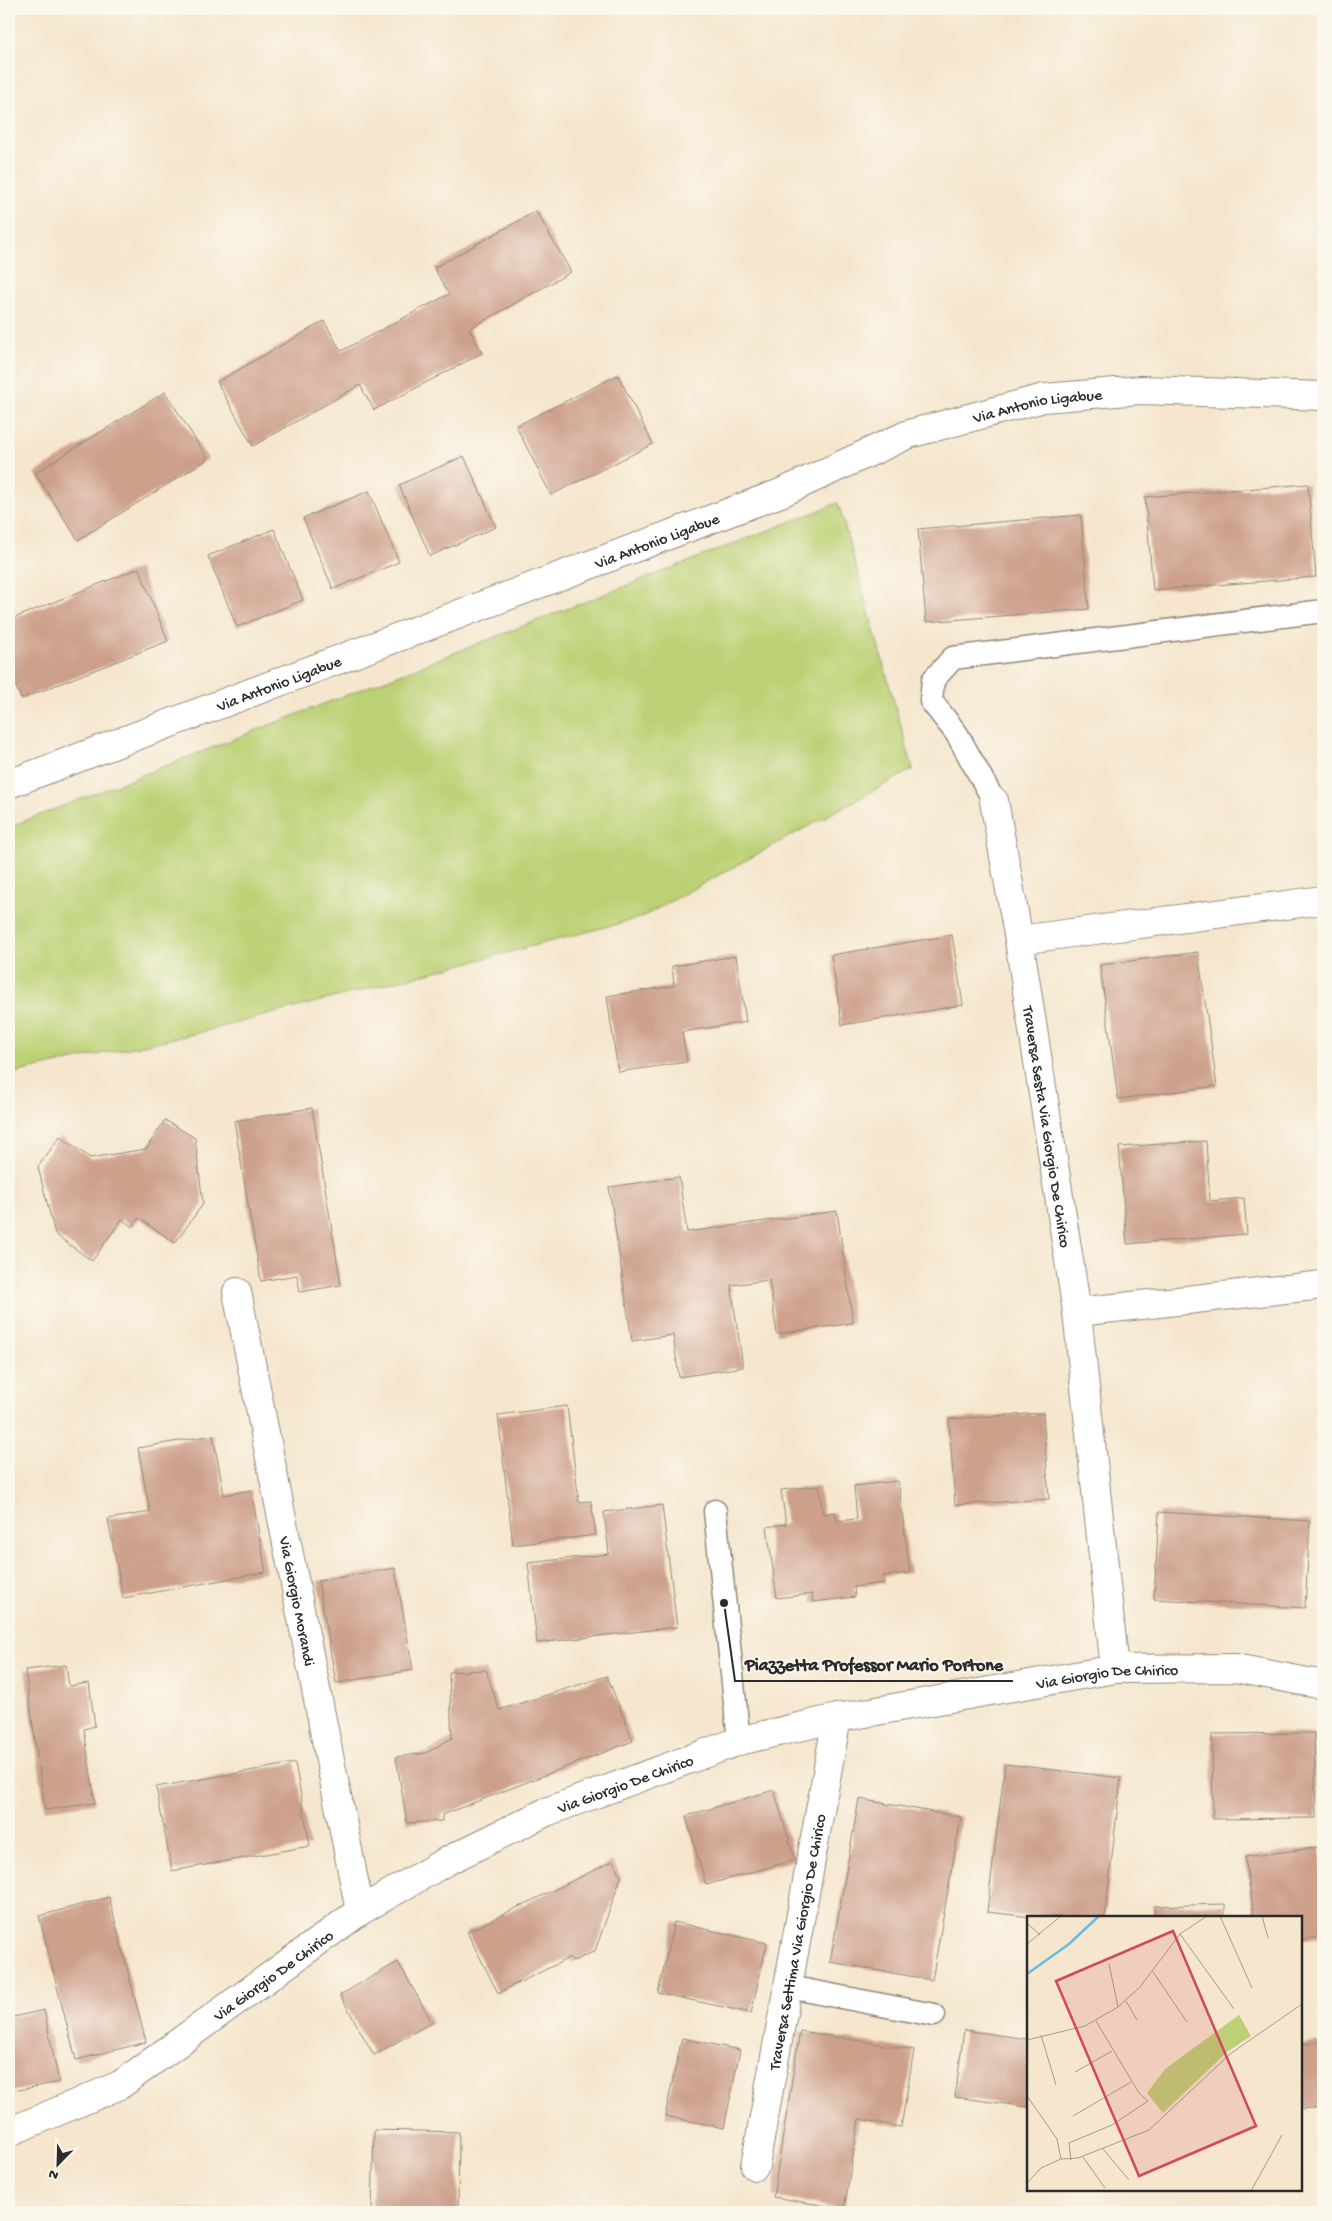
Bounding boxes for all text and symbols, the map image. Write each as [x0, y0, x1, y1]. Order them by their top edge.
street label: Via Antonio Ligabue [970, 387, 1104, 430]
street label: Via Antonio Ligabue [592, 511, 723, 576]
street label: Via Antonio Ligabue [214, 653, 345, 718]
street label: Traversa Sesta Via Giorgio De Chirico [1016, 1004, 1073, 1249]
street label: Via Giorgio Morandi [273, 1534, 317, 1668]
callout: Piazzetta Professor Mario Portone [735, 1648, 1013, 1681]
text: Piazzetta Professor Mario Portone [744, 1656, 1004, 1677]
street label: Via Giorgio De Chirico [1034, 1662, 1178, 1696]
street label: Via Giorgio De Chirico [555, 1753, 697, 1820]
street label: Traversa Settima Via Giorgio De Chirico [767, 1813, 832, 2073]
inset map [1027, 1916, 1302, 2191]
street label: Via Giorgio De Chirico [210, 1927, 338, 2028]
north arrow [32, 2138, 82, 2188]
text: N [46, 2164, 61, 2183]

